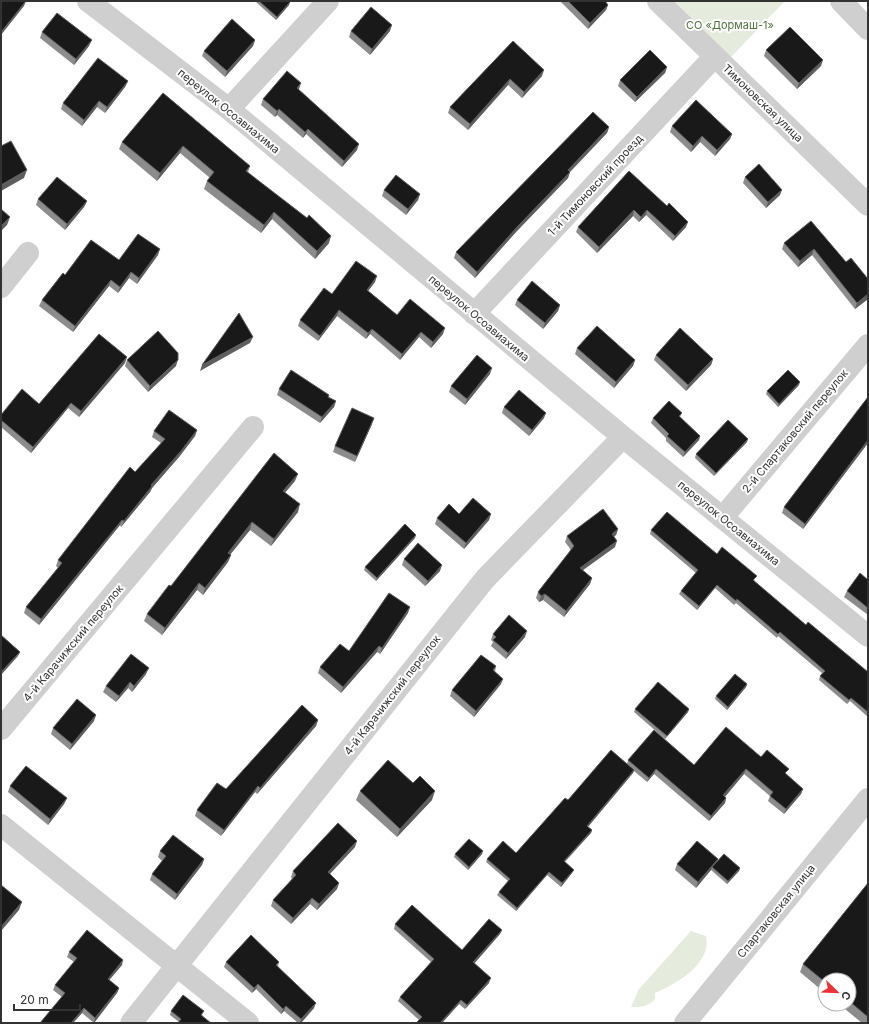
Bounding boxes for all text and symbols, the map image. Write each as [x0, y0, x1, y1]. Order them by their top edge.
park label: СО «Дормаш-1» [686, 18, 774, 32]
street label: Тимоновская улица [720, 61, 806, 145]
street label: переулок Осоавиахима [175, 66, 283, 156]
street label: 1-й Тимоновский проезд [544, 131, 646, 239]
street label: переулок Осоавиахима [426, 272, 532, 364]
street label: 2-й Спартаковский переулок [739, 366, 851, 496]
street label: переулок Осоавиахима [675, 478, 783, 568]
street label: 4-й Карачижский переулок [20, 582, 126, 704]
street label: 4-й Карачижский переулок [341, 632, 443, 758]
street label: Спартаковская улица [734, 861, 818, 961]
north arrow [817, 972, 857, 1012]
scale bar [14, 986, 80, 1012]
text: С [838, 989, 854, 1002]
text: 20 m [20, 992, 49, 1007]

